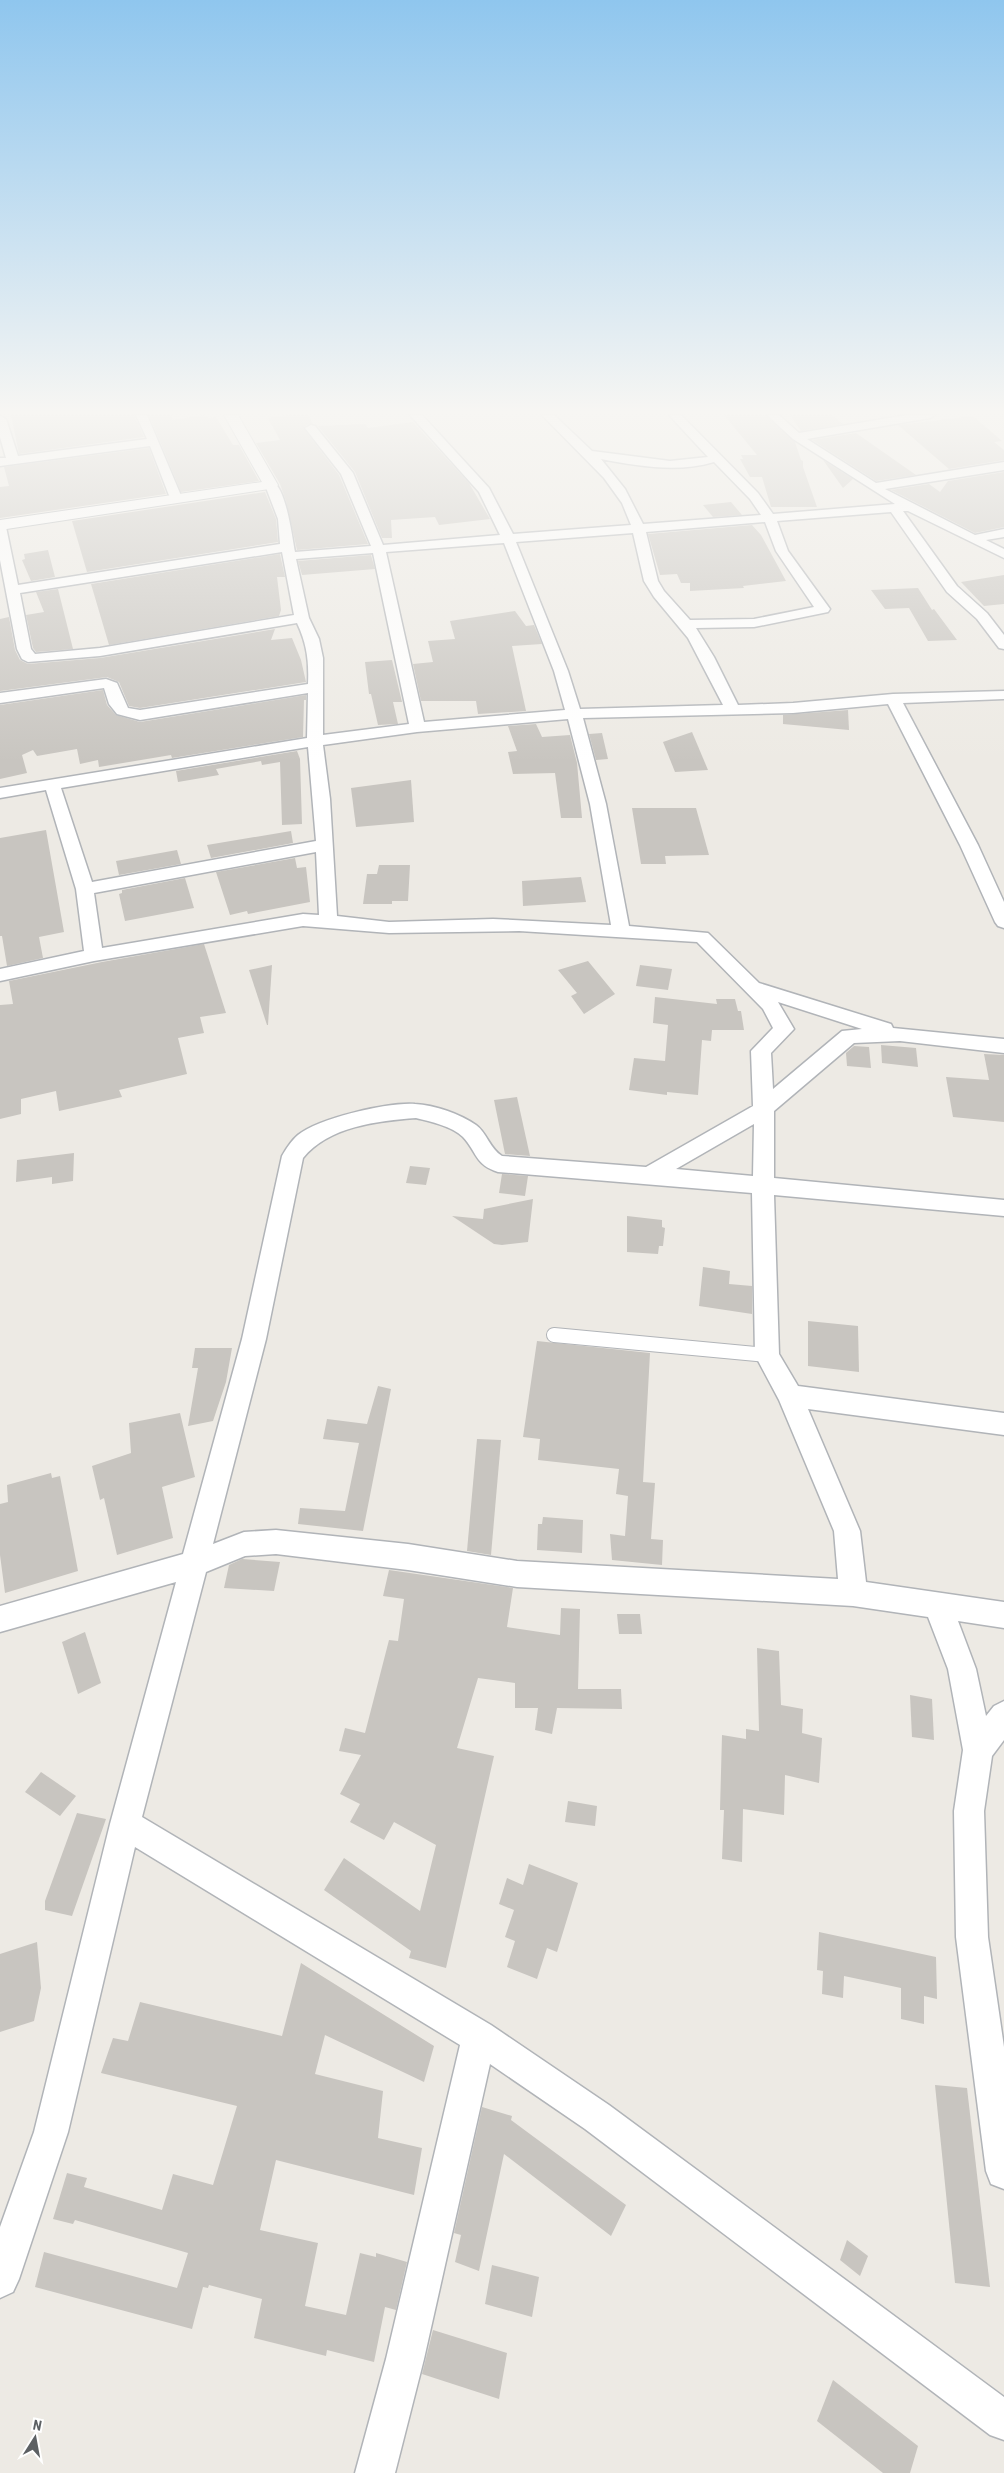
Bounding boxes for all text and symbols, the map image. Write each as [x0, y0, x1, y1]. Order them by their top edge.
north arrow [10, 2413, 60, 2463]
text: N [32, 2417, 43, 2434]

